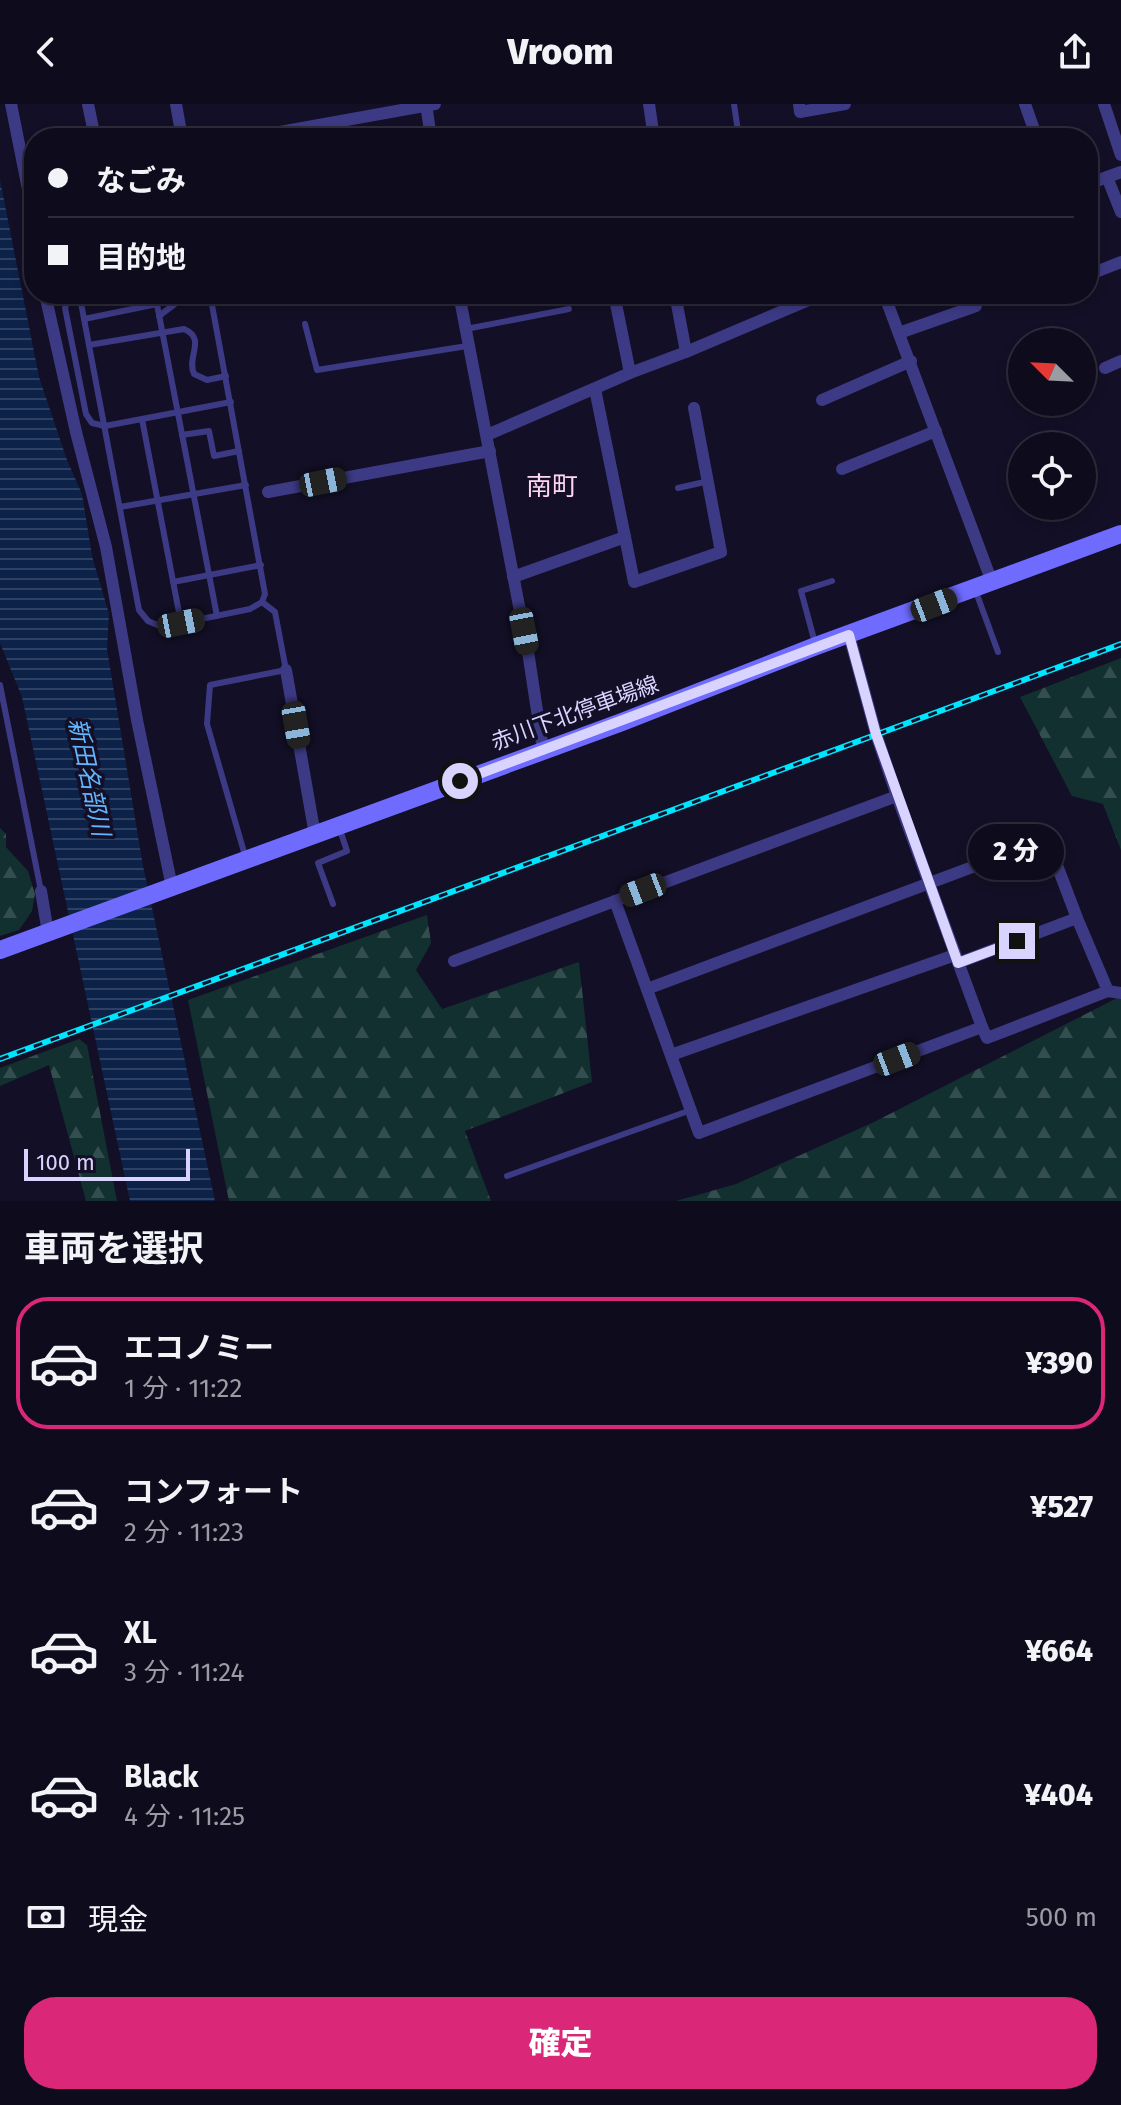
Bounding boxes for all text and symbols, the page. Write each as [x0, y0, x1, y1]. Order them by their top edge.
icon: back [24, 30, 68, 74]
text: Vroom [507, 30, 614, 74]
icon: share [1053, 30, 1097, 74]
text: なごみ [96, 163, 186, 199]
text: 目的地 [96, 240, 186, 276]
north arrow [1008, 328, 1096, 416]
map controls [1008, 328, 1096, 520]
button: locate [1008, 432, 1096, 520]
car [297, 466, 349, 498]
district label: 南町 [526, 471, 578, 502]
car [907, 585, 961, 625]
car [508, 605, 540, 657]
car [155, 607, 207, 639]
street label: 赤川下北停車場線 [488, 670, 662, 756]
car [280, 699, 312, 751]
water label: 新田名部川 [63, 715, 116, 842]
route start [442, 763, 478, 799]
callout: 2 分 [969, 825, 1065, 881]
text: 2 分 [993, 836, 1039, 867]
car [616, 870, 670, 910]
route end [999, 923, 1035, 959]
car [870, 1039, 924, 1079]
scale bar [24, 1145, 190, 1181]
text: 100 m [36, 1149, 95, 1176]
text: 車両を選択 [24, 1227, 204, 1271]
icon: car [28, 1327, 100, 1399]
text: エコノミー [124, 1330, 274, 1366]
text: ¥390 [1026, 1345, 1093, 1381]
text: 1 分 · 11:22 [124, 1373, 242, 1404]
icon: car [28, 1471, 100, 1543]
text: コンフォート [124, 1474, 303, 1510]
text: ¥527 [1030, 1489, 1093, 1525]
text: 2 分 · 11:23 [124, 1517, 244, 1548]
icon: car [28, 1615, 100, 1687]
text: XL [124, 1615, 157, 1651]
text: ¥664 [1025, 1633, 1093, 1669]
text: 3 分 · 11:24 [124, 1657, 244, 1688]
icon: car [28, 1759, 100, 1831]
text: Black [124, 1759, 199, 1795]
text: ¥404 [1024, 1777, 1093, 1813]
text: 4 分 · 11:25 [124, 1801, 245, 1832]
icon: cash [24, 1895, 68, 1939]
text: 現金 [88, 1902, 148, 1938]
text: 500 m [1026, 1902, 1097, 1933]
button: 確定 [24, 1997, 1097, 2089]

